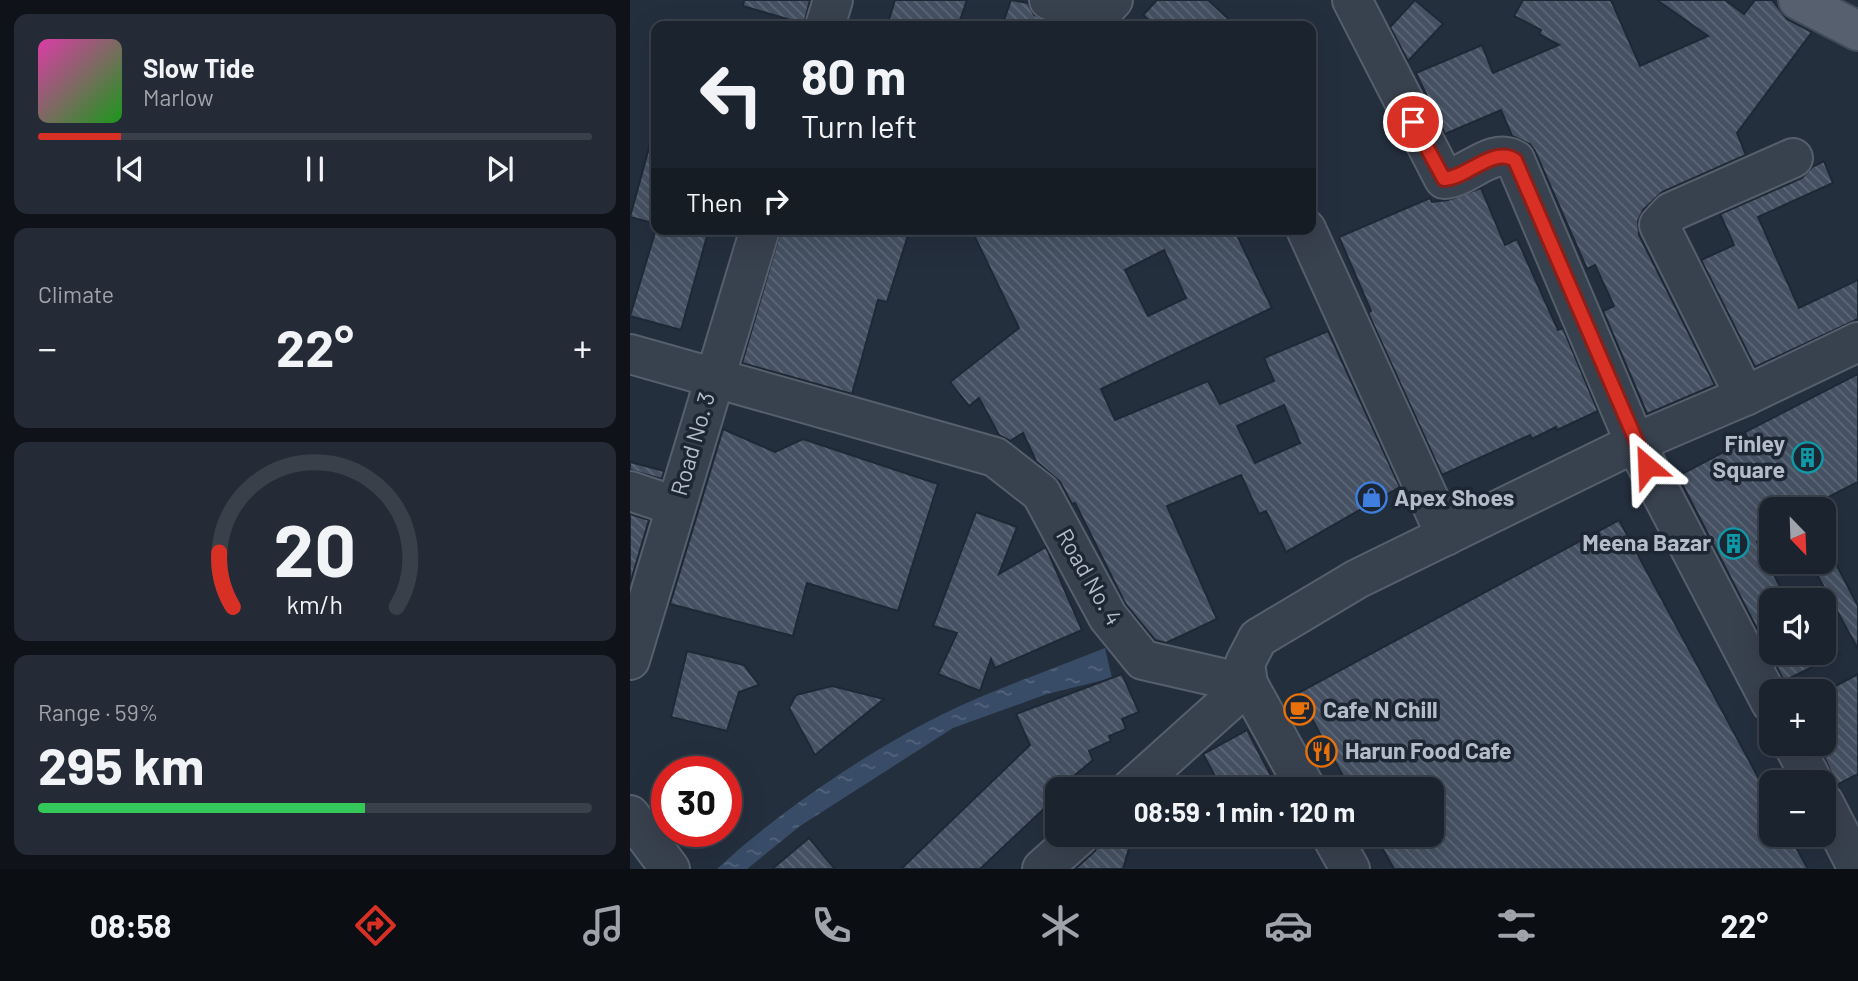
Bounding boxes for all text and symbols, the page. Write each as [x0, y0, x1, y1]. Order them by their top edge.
text: 80 m [801, 46, 906, 105]
icon: left [686, 49, 777, 140]
text: Slow Tide [143, 52, 255, 83]
text: Marlow [143, 83, 214, 111]
pin [1383, 92, 1443, 152]
icon: arrive [1394, 103, 1432, 141]
text: Turn left [801, 106, 918, 144]
icon: previous [111, 150, 149, 188]
icon: pause [296, 150, 334, 188]
icon: next [481, 150, 519, 188]
icon: right [757, 182, 795, 220]
text: Then [686, 186, 743, 217]
text: Climate [38, 280, 114, 308]
text: 22° [276, 315, 354, 377]
text: − [38, 324, 57, 370]
text: + [573, 324, 592, 370]
street label: Road No. 3 [664, 389, 720, 499]
position arrow [1610, 429, 1684, 503]
place label: Finley Square [1713, 429, 1785, 483]
building icon: Finley Square [1791, 440, 1825, 474]
shop icon: Apex Shoes [1354, 481, 1388, 515]
place label: Apex Shoes [1394, 483, 1514, 511]
north arrow [1759, 497, 1836, 574]
map controls [1759, 497, 1836, 847]
text: 20 [274, 505, 356, 593]
street label: Road No. 4 [1051, 523, 1129, 630]
building icon: Meena Bazar [1717, 526, 1751, 560]
place label: Meena Bazar [1582, 528, 1711, 556]
button: sound [1759, 588, 1836, 665]
text: km/h [287, 589, 343, 619]
button: + [1759, 679, 1836, 756]
cafe icon: Cafe N Chill [1283, 693, 1317, 727]
place label: Cafe N Chill [1323, 695, 1438, 723]
text: Range · 59% [38, 698, 158, 726]
text: 295 km [38, 733, 204, 795]
restaurant icon: Harun Food Cafe [1305, 734, 1339, 768]
place label: Harun Food Cafe [1345, 736, 1511, 764]
speed limit sign: 30 [651, 756, 742, 847]
button: − [1759, 770, 1836, 847]
text: 08:59 · 1 min · 120 m [1134, 796, 1355, 827]
icon: directions [351, 901, 400, 950]
icon: music [579, 901, 628, 950]
icon: phone [807, 901, 856, 950]
icon: climate [1036, 901, 1085, 950]
icon: car [1264, 901, 1313, 950]
icon: filters [1492, 901, 1541, 950]
text: 08:58 [90, 906, 171, 944]
text: 22° [1720, 906, 1768, 944]

